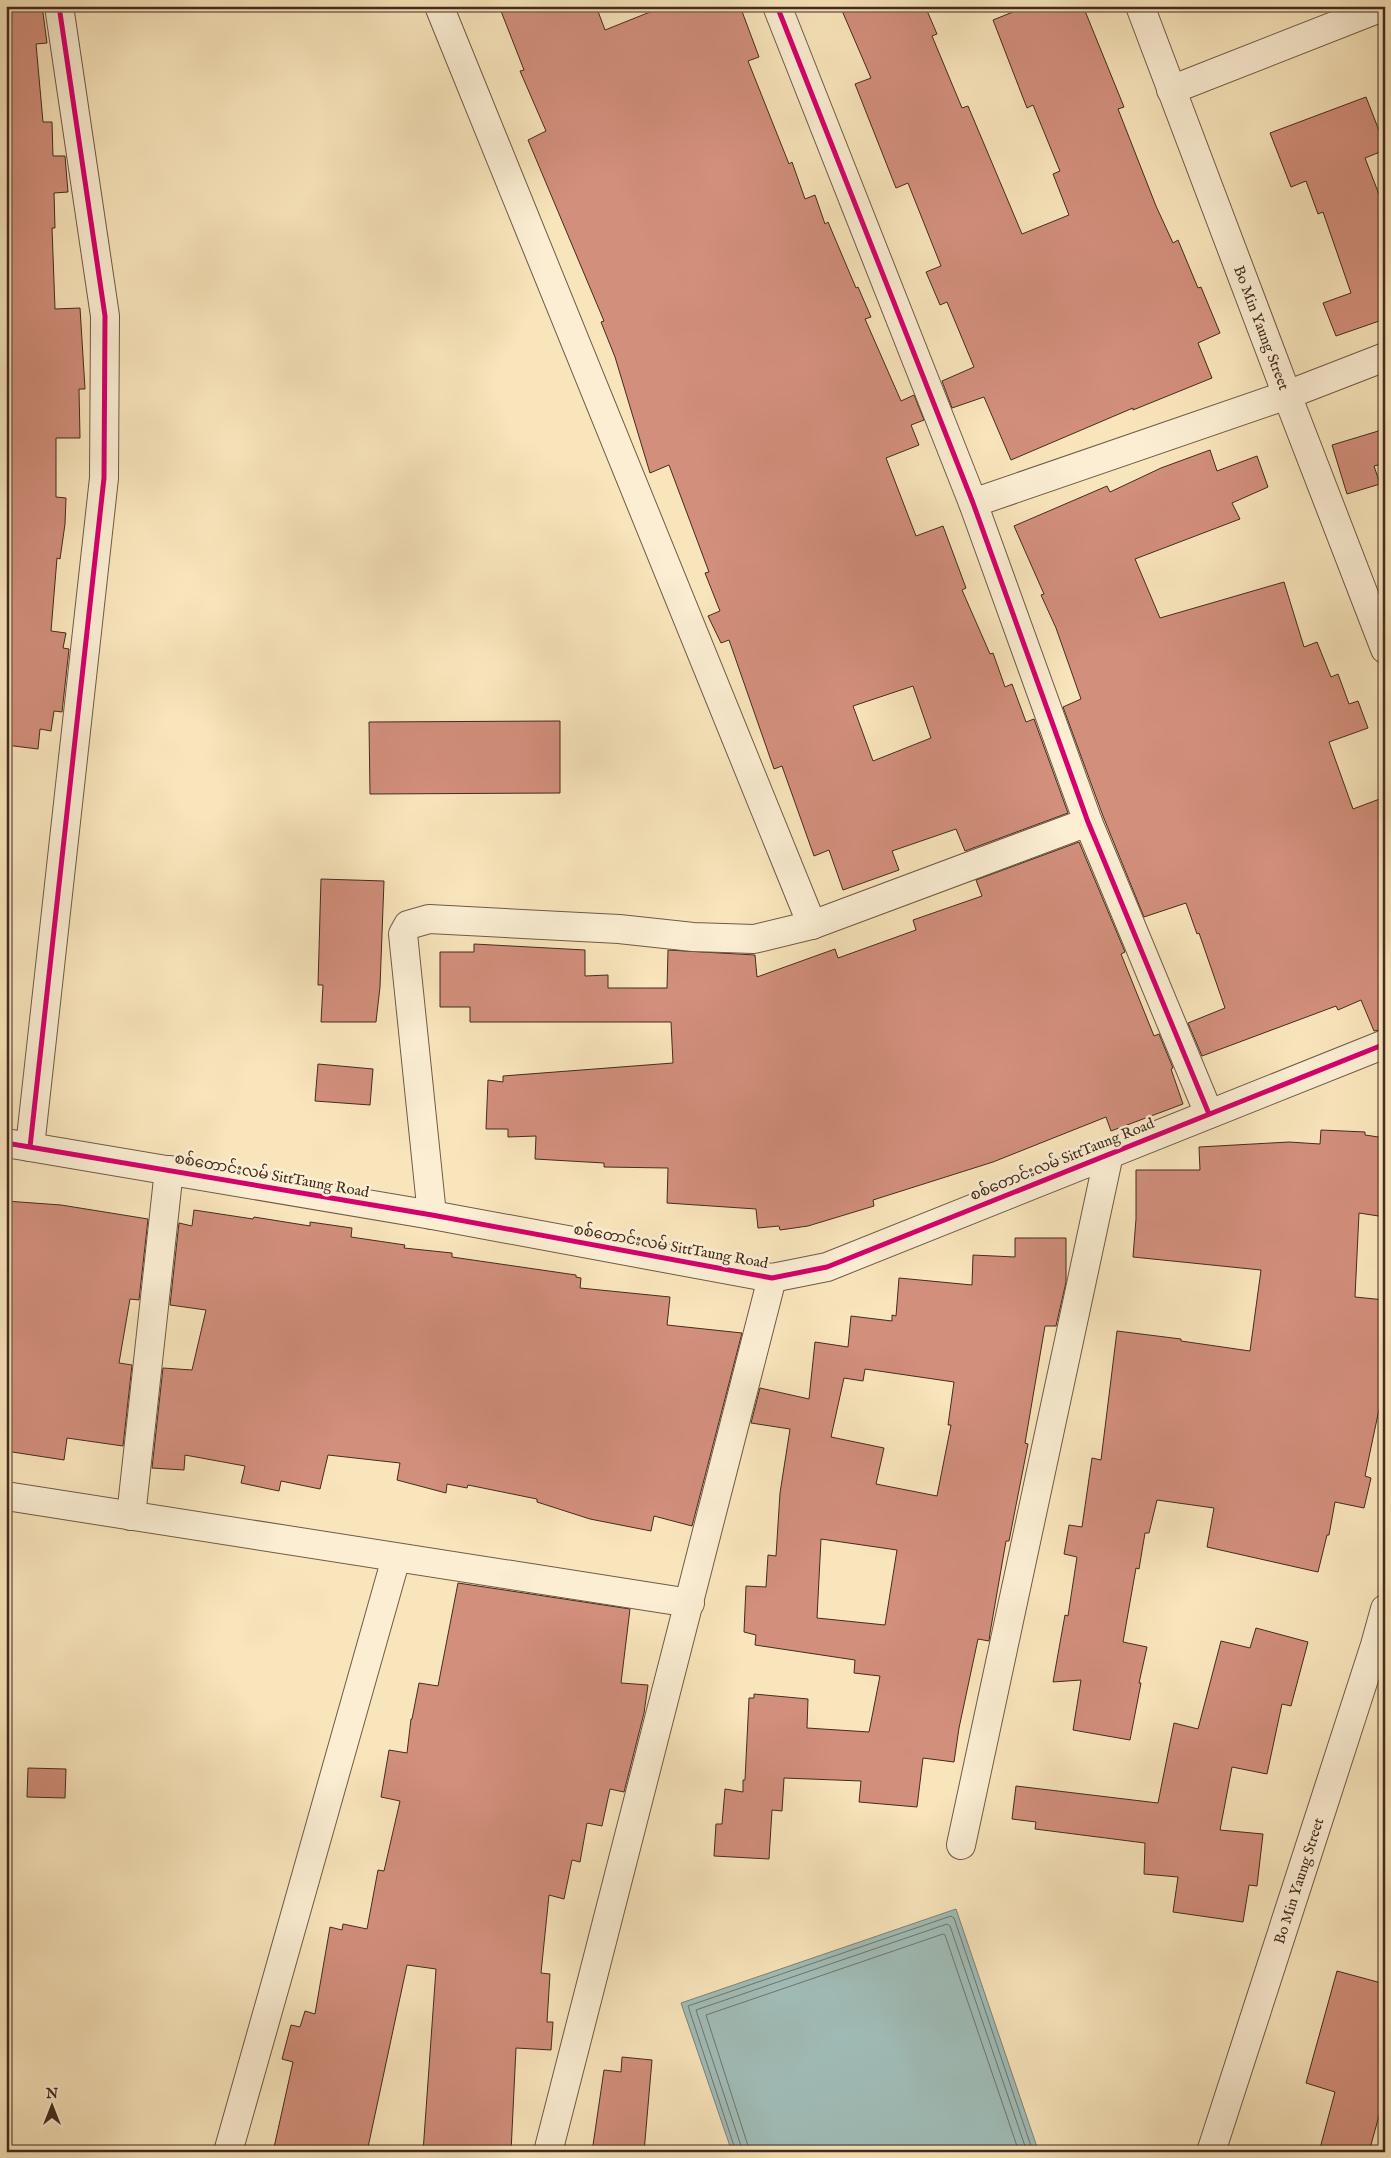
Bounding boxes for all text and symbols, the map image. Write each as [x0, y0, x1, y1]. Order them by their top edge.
street label: Bo Min Yaung Street [1229, 263, 1293, 393]
street label: စစ်တောင်းလမ် SittTaung Road [967, 1112, 1158, 1205]
street label: စစ်တောင်းလမ် SittTaung Road [173, 1148, 372, 1202]
street label: စစ်တောင်းလမ် SittTaung Road [572, 1219, 771, 1273]
street label: Bo Min Yaung Street [1270, 1815, 1328, 1946]
north arrow [28, 2080, 78, 2130]
text: N [45, 2085, 58, 2103]

